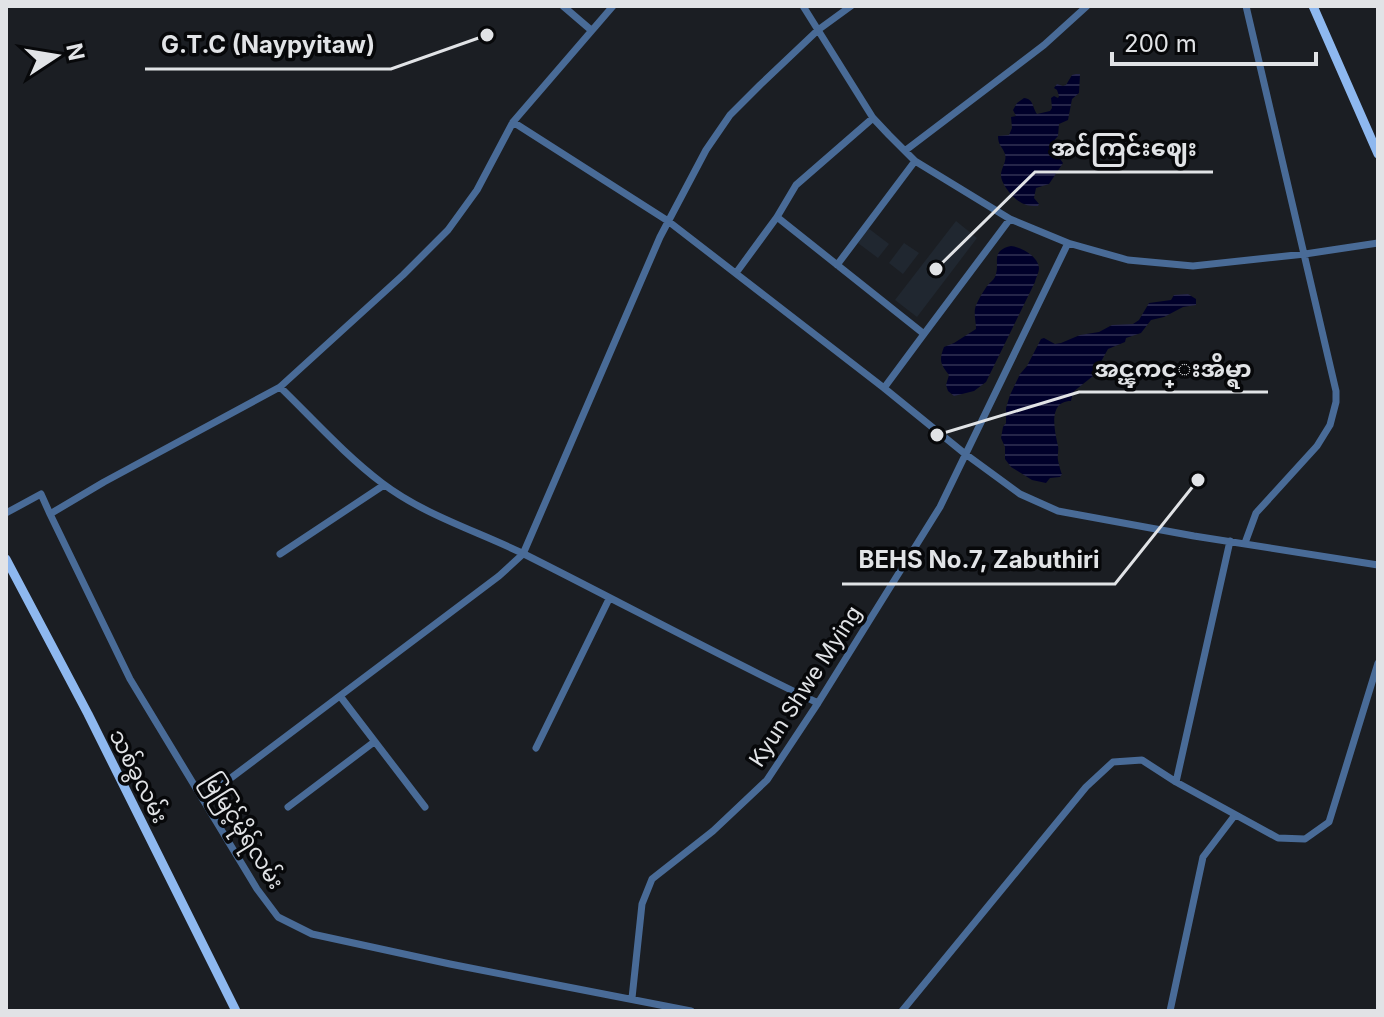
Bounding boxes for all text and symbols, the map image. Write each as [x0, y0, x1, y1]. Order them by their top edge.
north arrow [16, 16, 96, 96]
scale bar [1112, 16, 1316, 66]
callout: G.T.C (Naypyitaw) [145, 21, 391, 69]
text: 200 m [1124, 29, 1197, 58]
text: G.T.C (Naypyitaw) [161, 30, 375, 59]
text: N [61, 41, 90, 63]
callout: အင်ကြင်းဈေး [1035, 124, 1213, 172]
text: အင်ကြင်းဈေး [1051, 132, 1197, 167]
callout: အင္ၾကင္းအိမ္ရာ [1079, 344, 1268, 392]
text: အင္ၾကင္းအိမ္ရာ [1094, 353, 1252, 389]
callout: BEHS No.7, Zabuthiri [842, 536, 1115, 584]
text: BEHS No.7, Zabuthiri [859, 545, 1099, 574]
street label: Kyun Shwe Mying [743, 601, 867, 771]
street label: သစ်ခွလမ်း [101, 724, 175, 829]
street label: မြမြင့်မိုရ်လမ်း [194, 767, 292, 896]

